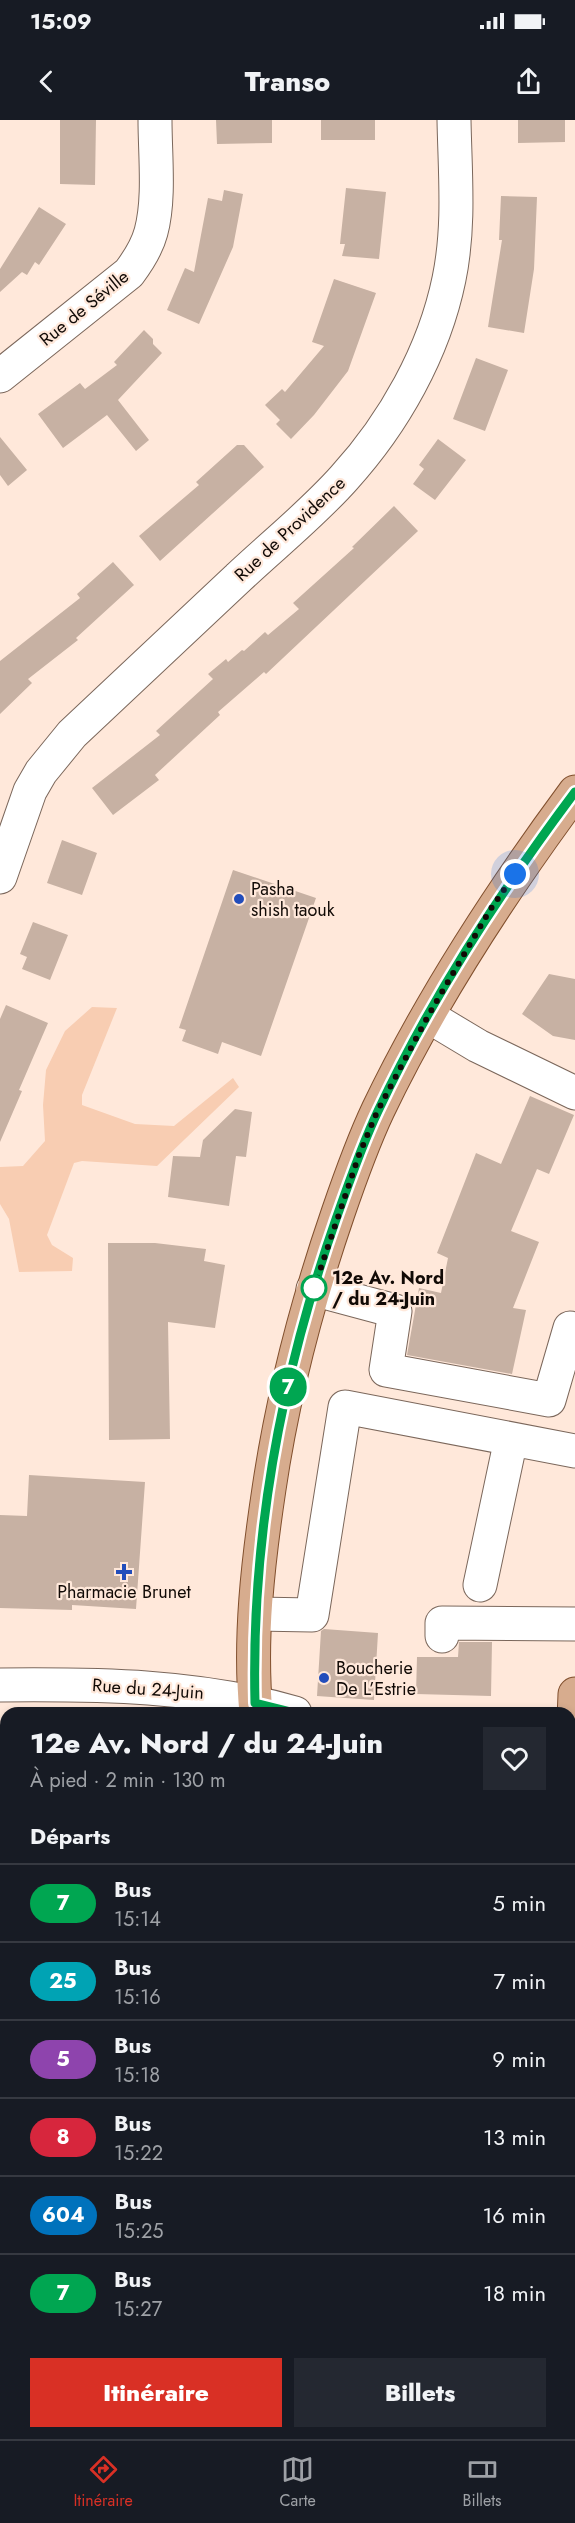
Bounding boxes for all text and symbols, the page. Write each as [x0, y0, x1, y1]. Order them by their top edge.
text: 15:09 [30, 5, 92, 37]
text: Transo [245, 62, 330, 101]
icon: back [30, 65, 63, 98]
icon: share [512, 65, 545, 98]
street label: Rue de Séville [34, 264, 134, 352]
street label: Rue de Providence [229, 471, 351, 587]
your location [500, 859, 530, 889]
place label: Pasha shish taouk [251, 876, 335, 923]
marker: Pasha shish taouk [232, 892, 246, 906]
place label: 12e Av. Nord / du 24-Juin [332, 1265, 444, 1312]
marker: 12e Av. Nord / du 24-Juin [301, 1275, 327, 1301]
line badge: 7 [268, 1368, 308, 1406]
text: 7 [282, 1372, 294, 1402]
marker: Pharmacie Brunet [117, 1565, 131, 1579]
place label: Pharmacie Brunet [57, 1579, 191, 1605]
place label: Boucherie De L’Estrie [336, 1655, 416, 1702]
marker: Boucherie De L’Estrie [317, 1671, 331, 1685]
street label: Rue du 24-Juin [91, 1672, 205, 1706]
text: 12e Av. Nord / du 24-Juin [30, 1723, 383, 1764]
button: heart [483, 1727, 546, 1790]
text: À pied · 2 min · 130 m [30, 1766, 226, 1795]
text: Départs [30, 1820, 110, 1852]
text: Bus [114, 1873, 151, 1905]
text: 5 min [493, 1887, 546, 1919]
text: 7 [57, 1888, 69, 1918]
text: 15:14 [114, 1905, 161, 1934]
text: Bus [114, 1951, 151, 1983]
text: 7 min [493, 1965, 546, 1997]
text: 25 [49, 1966, 77, 1996]
text: 15:16 [114, 1983, 161, 2012]
text: Bus [114, 2029, 151, 2061]
text: 9 min [492, 2043, 546, 2075]
text: 5 [56, 2044, 70, 2074]
text: 15:18 [114, 2061, 160, 2090]
text: Bus [114, 2107, 151, 2139]
text: 13 min [483, 2121, 546, 2153]
text: 8 [56, 2122, 70, 2152]
text: 15:22 [114, 2139, 163, 2168]
text: Bus [115, 2185, 152, 2217]
text: 16 min [482, 2199, 546, 2231]
text: 604 [42, 2200, 85, 2230]
text: 15:25 [115, 2217, 164, 2246]
text: Bus [114, 2263, 151, 2295]
text: 18 min [483, 2277, 546, 2309]
text: 7 [57, 2278, 69, 2308]
text: 15:27 [114, 2295, 162, 2324]
button: Itinéraire [30, 2358, 282, 2427]
button: Billets [294, 2358, 546, 2427]
tab: Itinéraire [73, 2453, 133, 2512]
tab: Carte [280, 2453, 316, 2512]
tab: Billets [463, 2453, 502, 2512]

